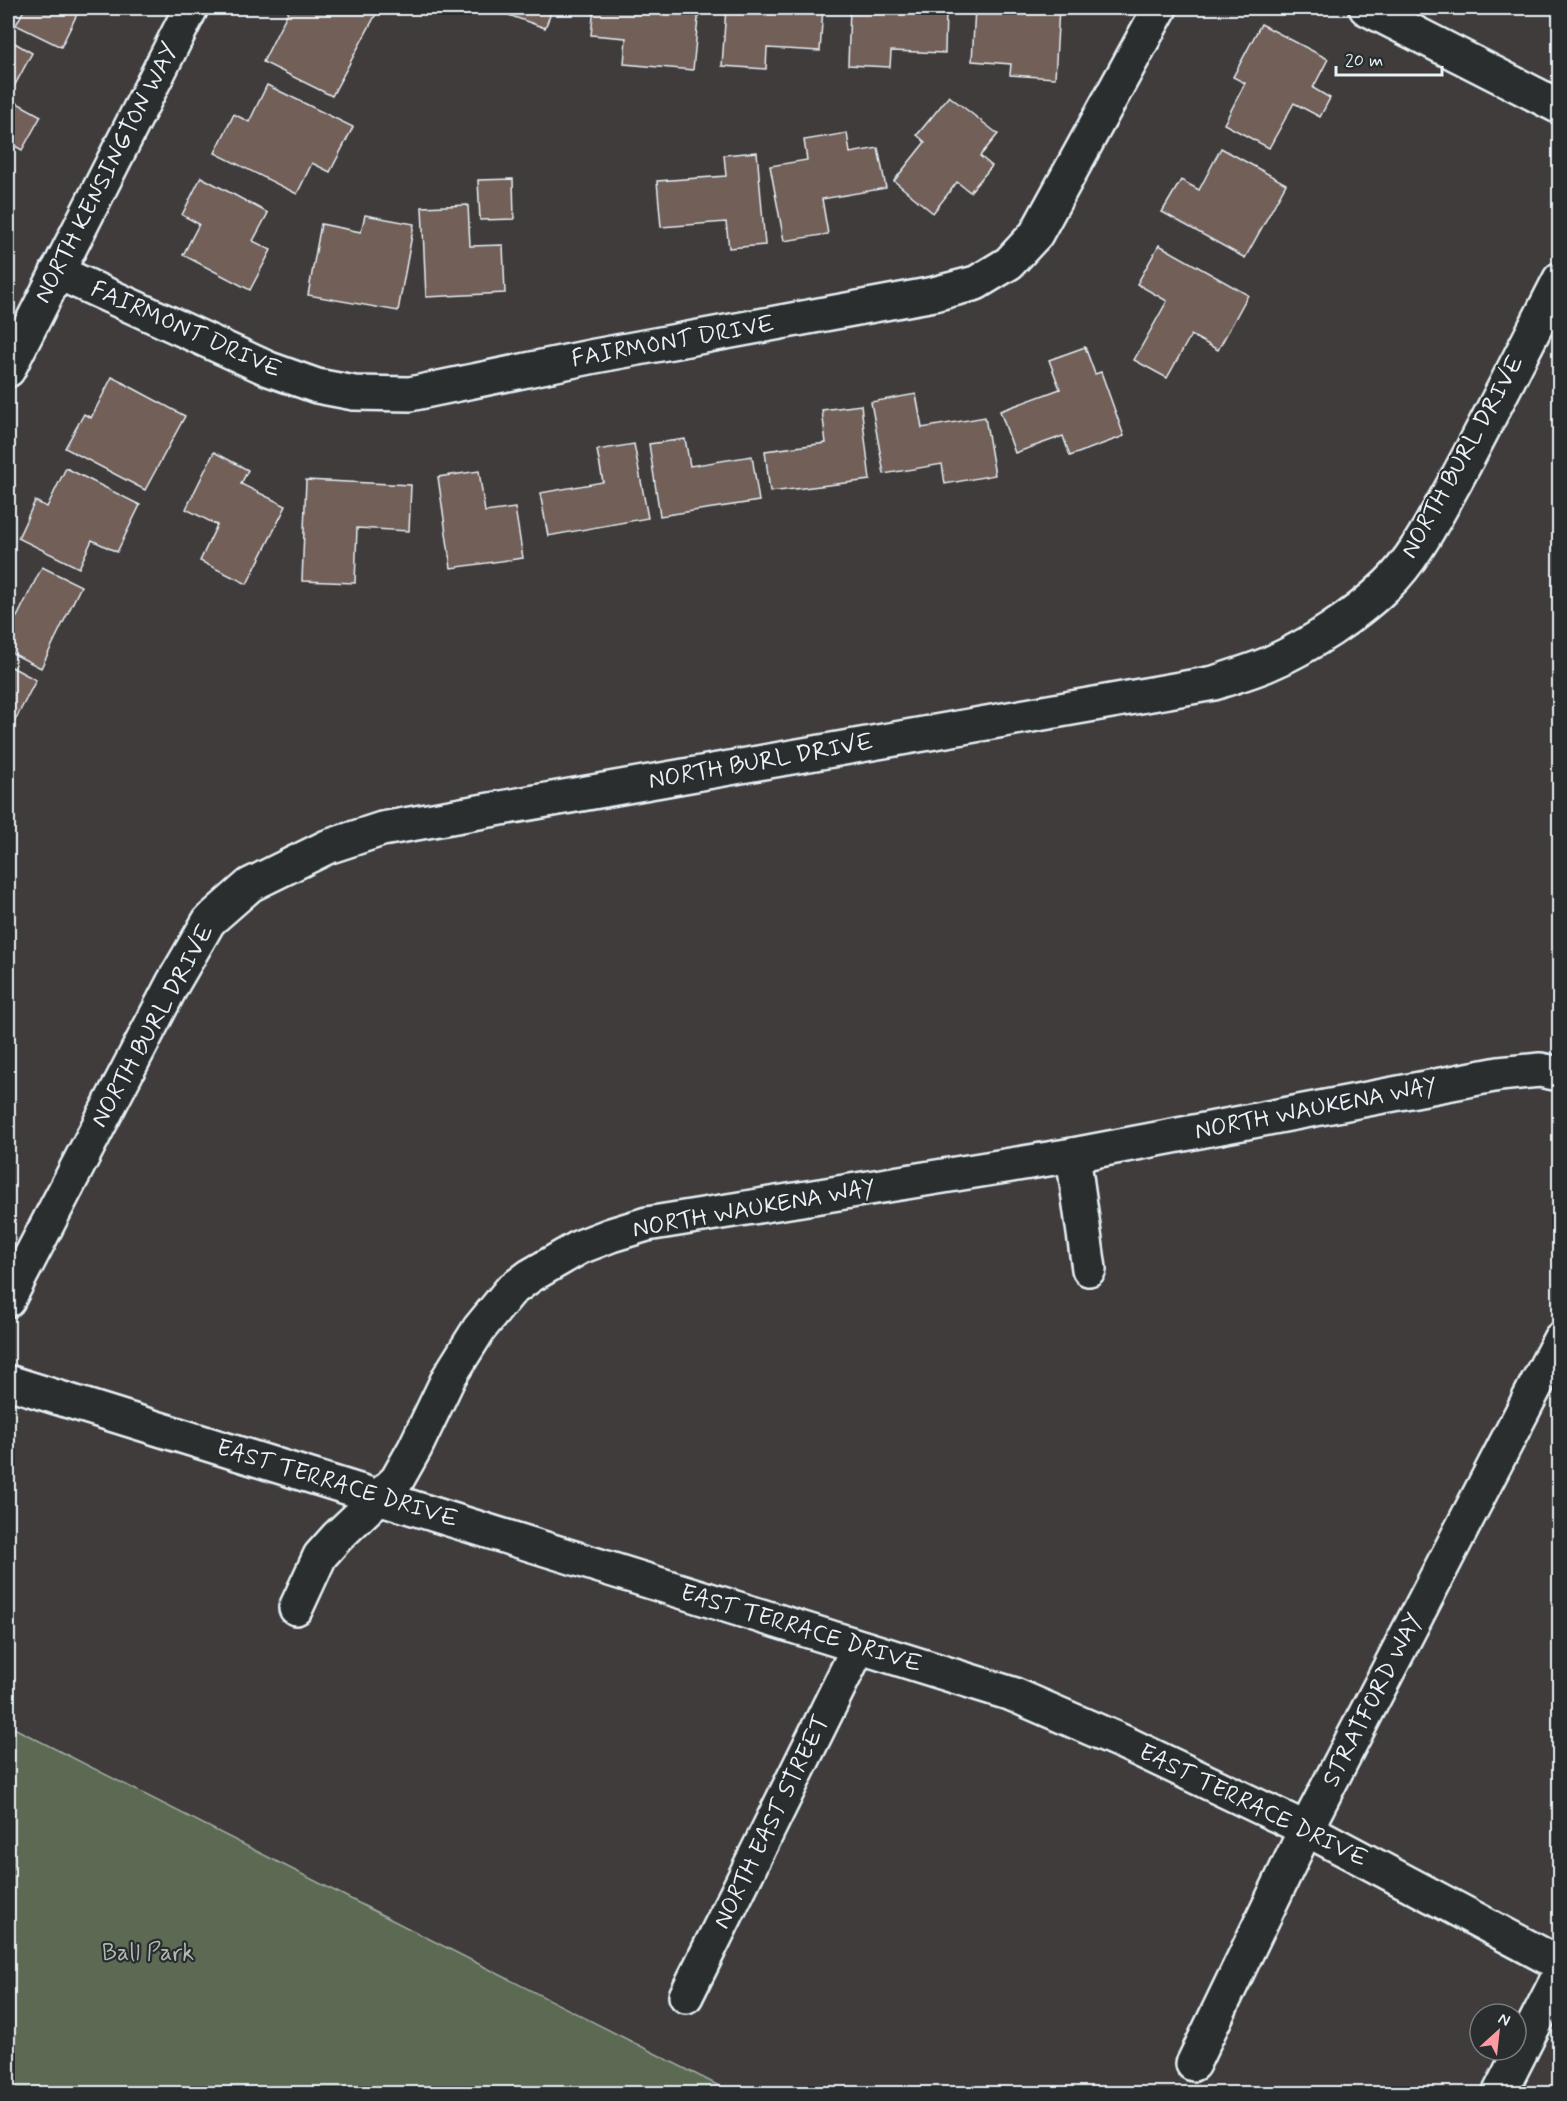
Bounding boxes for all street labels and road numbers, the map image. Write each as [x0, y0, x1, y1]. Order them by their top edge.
street label: NORTH KENSINGTON WAY [28, 38, 186, 308]
street label: FAIRMONT DRIVE [86, 274, 286, 386]
street label: FAIRMONT DRIVE [569, 309, 777, 375]
street label: NORTH BURL DRIVE [1394, 350, 1532, 564]
street label: NORTH BURL DRIVE [646, 727, 876, 797]
street label: NORTH BURL DRIVE [84, 919, 222, 1133]
street label: NORTH WAUKENA WAY [1192, 1070, 1440, 1148]
street label: NORTH WAUKENA WAY [630, 1172, 878, 1246]
street label: EAST TERRACE DRIVE [213, 1433, 461, 1535]
street label: EAST TERRACE DRIVE [677, 1578, 925, 1680]
street label: STRATFORD WAY [1316, 1608, 1430, 1792]
street label: NORTH EAST STREET [707, 1710, 837, 1934]
street label: EAST TERRACE DRIVE [1133, 1737, 1373, 1875]

